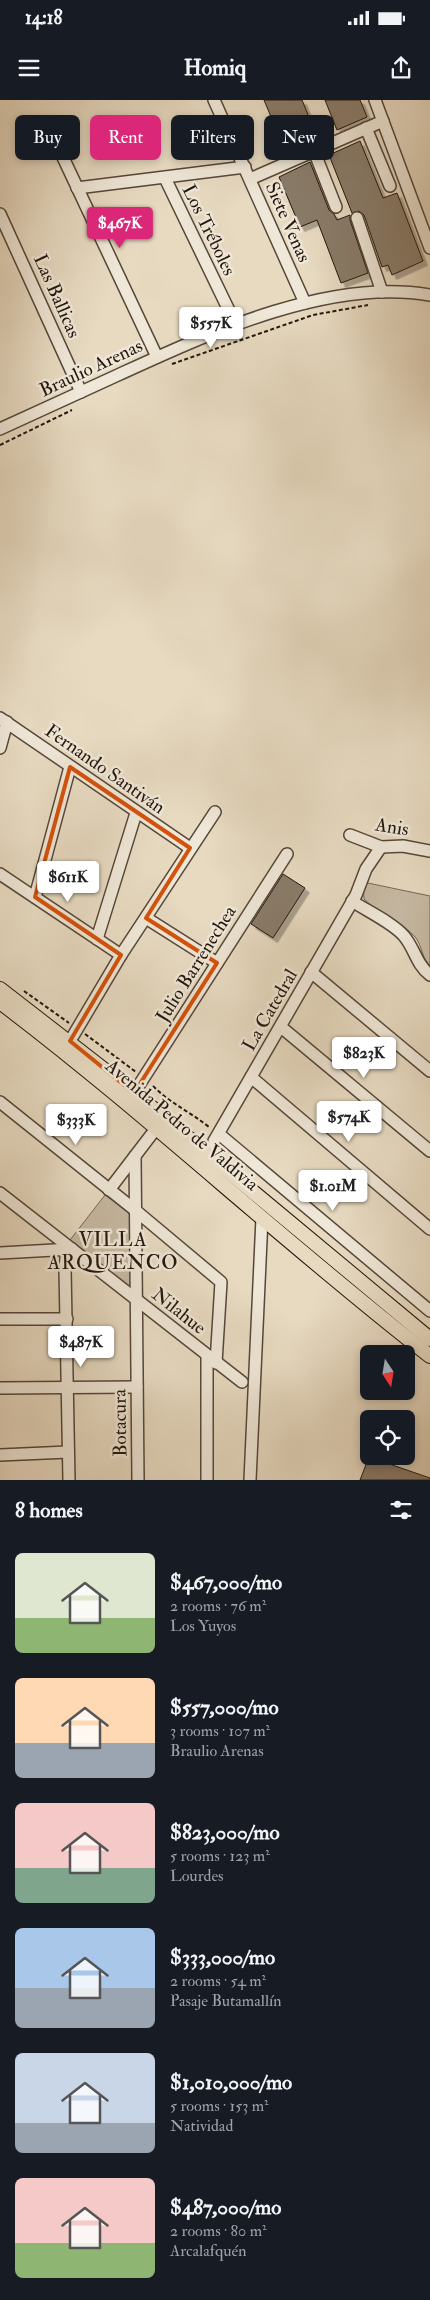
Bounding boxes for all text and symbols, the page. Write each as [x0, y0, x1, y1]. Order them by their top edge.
text: 14:18 [25, 6, 62, 30]
icon: menu [15, 54, 43, 82]
text: Homiq [184, 54, 246, 82]
icon: share [387, 54, 415, 82]
chip: Buy [15, 115, 80, 160]
chip: Rent [90, 115, 161, 160]
chip: Filters [171, 115, 254, 160]
chip: New [264, 115, 334, 160]
street label: Siete Venas [260, 178, 316, 266]
street label: Los Tréboles [177, 181, 241, 279]
pin: $467K [85, 206, 155, 249]
text: $467K [98, 213, 142, 233]
street label: Las Ballicas [28, 250, 86, 342]
pin: $557K [176, 306, 246, 349]
text: $557K [190, 313, 232, 333]
street label: Braulio Arenas [36, 334, 146, 402]
street label: Fernando Santiván [40, 719, 170, 819]
street label: Anis [373, 812, 410, 841]
pin: $611K [33, 860, 103, 903]
text: $611K [48, 867, 88, 887]
street label: Julio Barrenechea [150, 901, 242, 1028]
street label: La Catedral [237, 965, 303, 1055]
pin: $823K [329, 1036, 399, 1079]
text: $823K [343, 1043, 385, 1063]
street label: Avenida Pedro de Valdivia [100, 1053, 264, 1196]
pin: $574K [314, 1100, 384, 1143]
pin: $333K [41, 1104, 111, 1146]
text: $574K [328, 1107, 370, 1127]
text: $333K [57, 1110, 95, 1130]
pin: $1.01M [292, 1170, 374, 1212]
text: $1.01M [309, 1176, 357, 1196]
district label: VILLA ARQUENCO [46, 1227, 179, 1275]
street label: Nilahue [147, 1282, 211, 1340]
pin: $487K [46, 1326, 116, 1368]
text: $487K [59, 1332, 103, 1352]
north arrow [360, 1345, 415, 1400]
map controls [360, 1345, 415, 1465]
street label: Botacura [107, 1389, 133, 1457]
button: locate [360, 1410, 415, 1465]
icon: filters [387, 1496, 415, 1524]
text: 8 homes [15, 1497, 83, 1524]
text: $467,000/mo [170, 1569, 282, 1596]
icon: home [55, 1573, 115, 1633]
text: 2 rooms · 76 m² [170, 1596, 266, 1616]
text: Los Yuyos [170, 1616, 236, 1636]
text: $557,000/mo [170, 1694, 279, 1721]
icon: home [55, 1698, 115, 1758]
text: 3 rooms · 107 m² [170, 1721, 270, 1741]
text: Braulio Arenas [170, 1741, 264, 1761]
text: $823,000/mo [170, 1819, 280, 1846]
icon: home [55, 1823, 115, 1883]
text: 5 rooms · 123 m² [170, 1846, 270, 1866]
text: Lourdes [170, 1866, 224, 1886]
text: $333,000/mo [170, 1944, 275, 1971]
icon: home [55, 1948, 115, 2008]
text: 2 rooms · 54 m² [170, 1971, 266, 1991]
text: Pasaje Butamallín [170, 1991, 282, 2011]
text: $1,010,000/mo [170, 2069, 292, 2096]
icon: home [55, 2073, 115, 2133]
text: 5 rooms · 153 m² [170, 2096, 269, 2116]
text: Natividad [170, 2116, 233, 2136]
text: $487,000/mo [170, 2194, 281, 2221]
icon: home [55, 2198, 115, 2258]
text: 2 rooms · 80 m² [170, 2221, 267, 2241]
text: Arcalafquén [170, 2241, 246, 2261]

